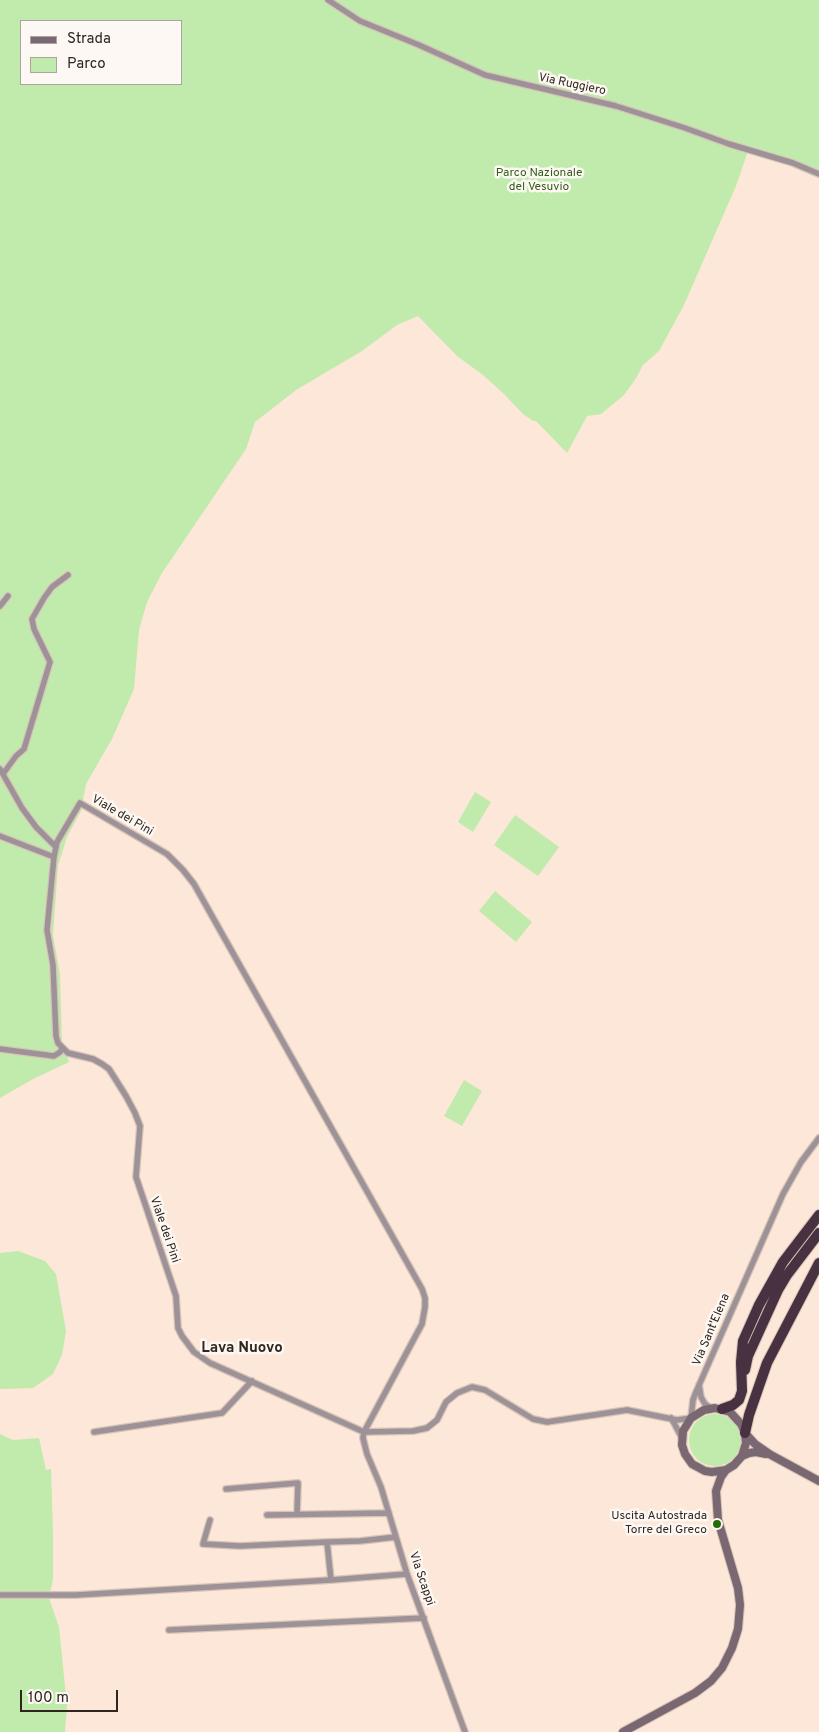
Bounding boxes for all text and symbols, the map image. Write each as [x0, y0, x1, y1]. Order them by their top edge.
legend [20, 20, 182, 85]
text: Strada [67, 30, 111, 49]
text: Parco [67, 55, 106, 74]
street label: Via Ruggiero [537, 71, 607, 99]
park label: Parco Nazionale del Vesuvio [496, 167, 582, 195]
street label: Viale dei Pini [88, 792, 156, 840]
street label: Viale dei Pini [146, 1195, 182, 1265]
street label: Via Sant'Elena [690, 1292, 734, 1368]
district label: Lava Nuovo [201, 1340, 283, 1358]
place label: Uscita Autostrada Torre del Greco [611, 1510, 707, 1538]
marker: Uscita Autostrada Torre del Greco [711, 1518, 723, 1530]
street label: Via Scappi [405, 1550, 437, 1608]
scale bar [22, 1680, 120, 1712]
text: 100 m [28, 1689, 69, 1708]

